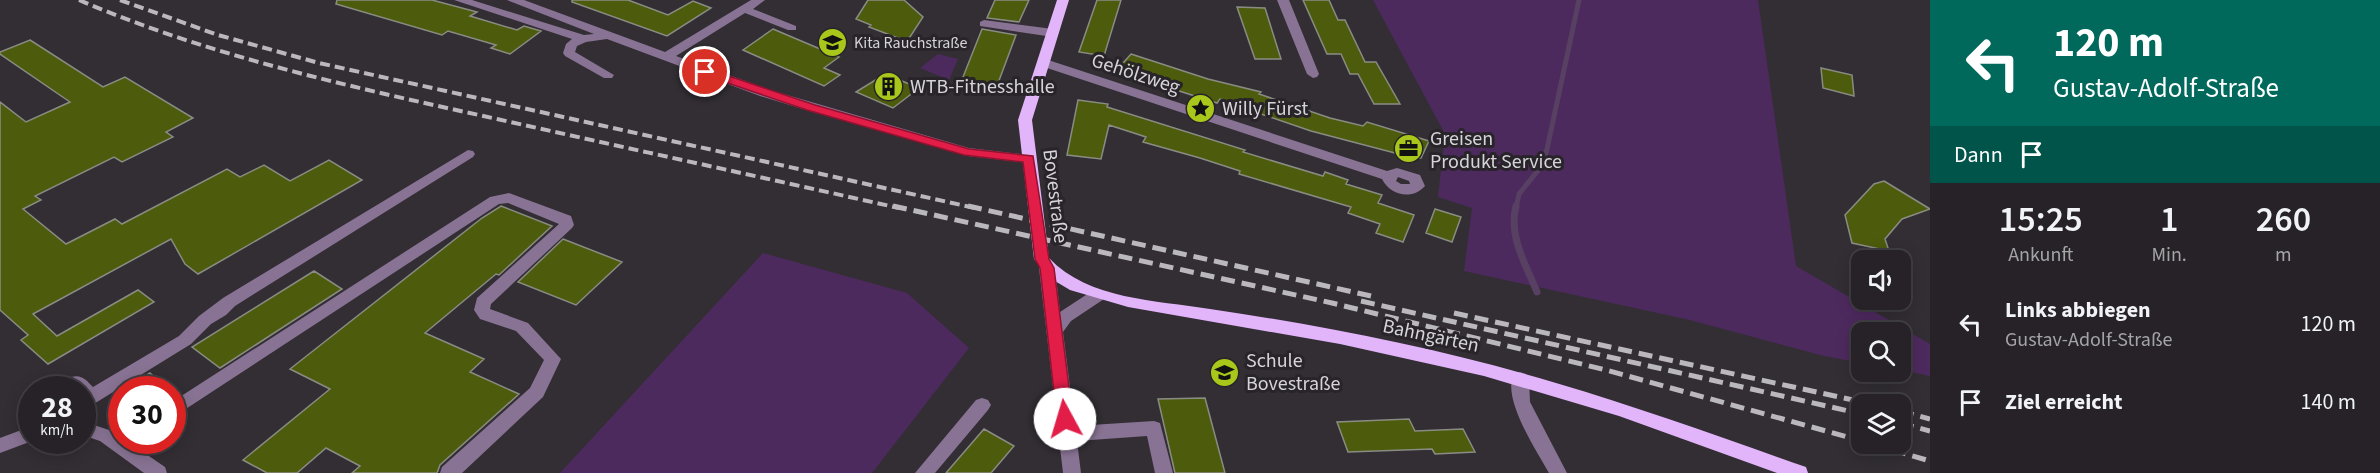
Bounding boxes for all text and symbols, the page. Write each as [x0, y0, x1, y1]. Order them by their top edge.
text: 120 m [2053, 13, 2164, 73]
icon: left [1954, 24, 2032, 102]
school or university icon: Kita Rauchstraße [817, 26, 849, 58]
place label: Kita Rauchstraße [854, 32, 968, 54]
pin [679, 46, 730, 97]
street label: Gehölzweg [1088, 46, 1184, 101]
icon: arrive [688, 55, 721, 88]
text: Gustav-Adolf-Straße [2053, 69, 2279, 108]
building icon: WTB-Fitnesshalle [873, 70, 905, 102]
place label: WTB-Fitnesshalle [910, 73, 1055, 101]
place icon: Willy Fürst [1185, 92, 1217, 124]
place label: Willy Fürst [1222, 95, 1308, 123]
place label: Greisen Produkt Service [1430, 125, 1562, 176]
office icon: Greisen Produkt Service [1393, 133, 1425, 165]
icon: arrive [2015, 138, 2048, 171]
text: Dann [1954, 139, 2003, 171]
street label: Bovestraße [1035, 148, 1075, 245]
text: 15:25 [1999, 194, 2083, 245]
text: 1 [2160, 194, 2178, 245]
text: 260 [2256, 194, 2311, 245]
text: Ankunft [2008, 241, 2073, 269]
text: Min. [2151, 241, 2187, 269]
text: m [2275, 241, 2292, 269]
map controls [1851, 250, 1911, 454]
button: sound [1851, 250, 1911, 310]
text: Links abbiegen [2005, 294, 2151, 326]
icon: left [1954, 308, 1987, 341]
text: 120 m [2301, 308, 2356, 340]
street label: Bahngärten [1380, 312, 1482, 360]
button: search [1851, 322, 1911, 382]
text: Gustav-Adolf-Straße [2005, 326, 2172, 354]
place label: Schule Bovestraße [1246, 347, 1341, 398]
school or university icon: Schule Bovestraße [1209, 356, 1241, 388]
speed limit sign: 30 [108, 376, 186, 454]
text: 28 [41, 386, 73, 429]
icon: arrive [1954, 386, 1987, 419]
text: Ziel erreicht [2005, 386, 2123, 418]
text: 140 m [2301, 386, 2356, 418]
position arrow [1033, 387, 1097, 451]
button: layers [1851, 394, 1911, 454]
text: km/h [40, 420, 74, 441]

